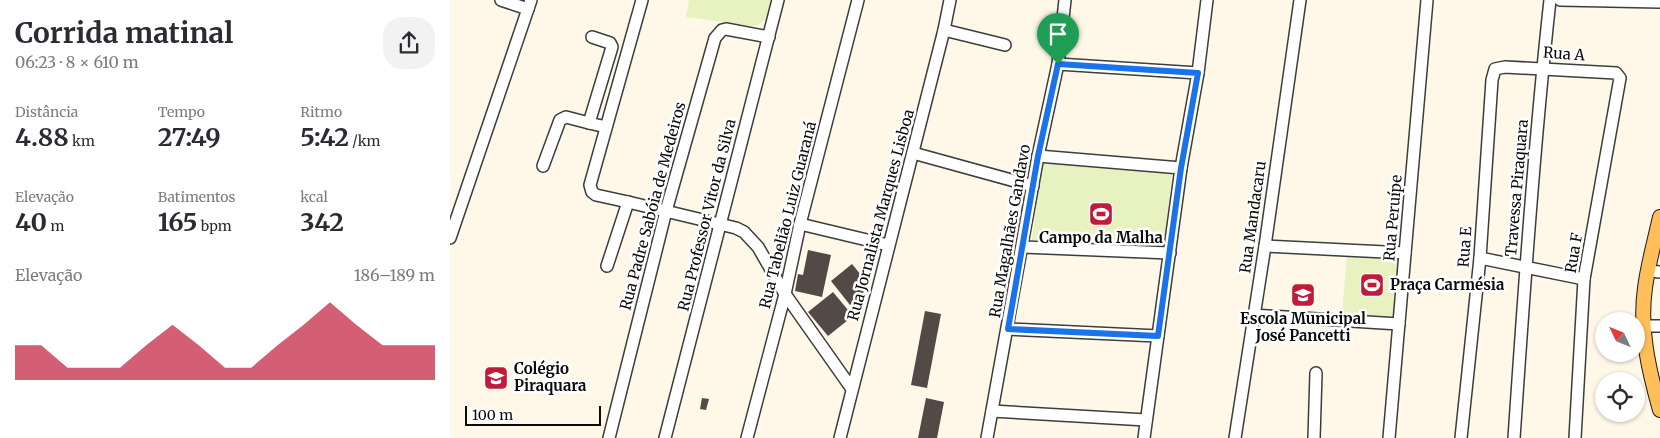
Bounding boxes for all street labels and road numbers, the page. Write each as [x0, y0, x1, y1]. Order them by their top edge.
street label: Rua A [1543, 43, 1586, 64]
street label: Rua Padre Sabóia de Medeiros [616, 100, 689, 312]
street label: Rua Jornalista Marques Lisboa [843, 107, 918, 323]
street label: Rua Professor Vitor da Silva [673, 117, 740, 313]
street label: Travessa Piraquara [1501, 118, 1532, 257]
street label: Rua Tabelião Luiz Guaraná [755, 119, 820, 310]
street label: Rua Magalhães Gandavo [985, 142, 1034, 319]
street label: Rua Mandacaru [1235, 160, 1270, 274]
street label: Rua Peruípe [1379, 174, 1406, 262]
street label: Rua E [1454, 225, 1475, 268]
street label: Rua F [1561, 231, 1586, 274]

